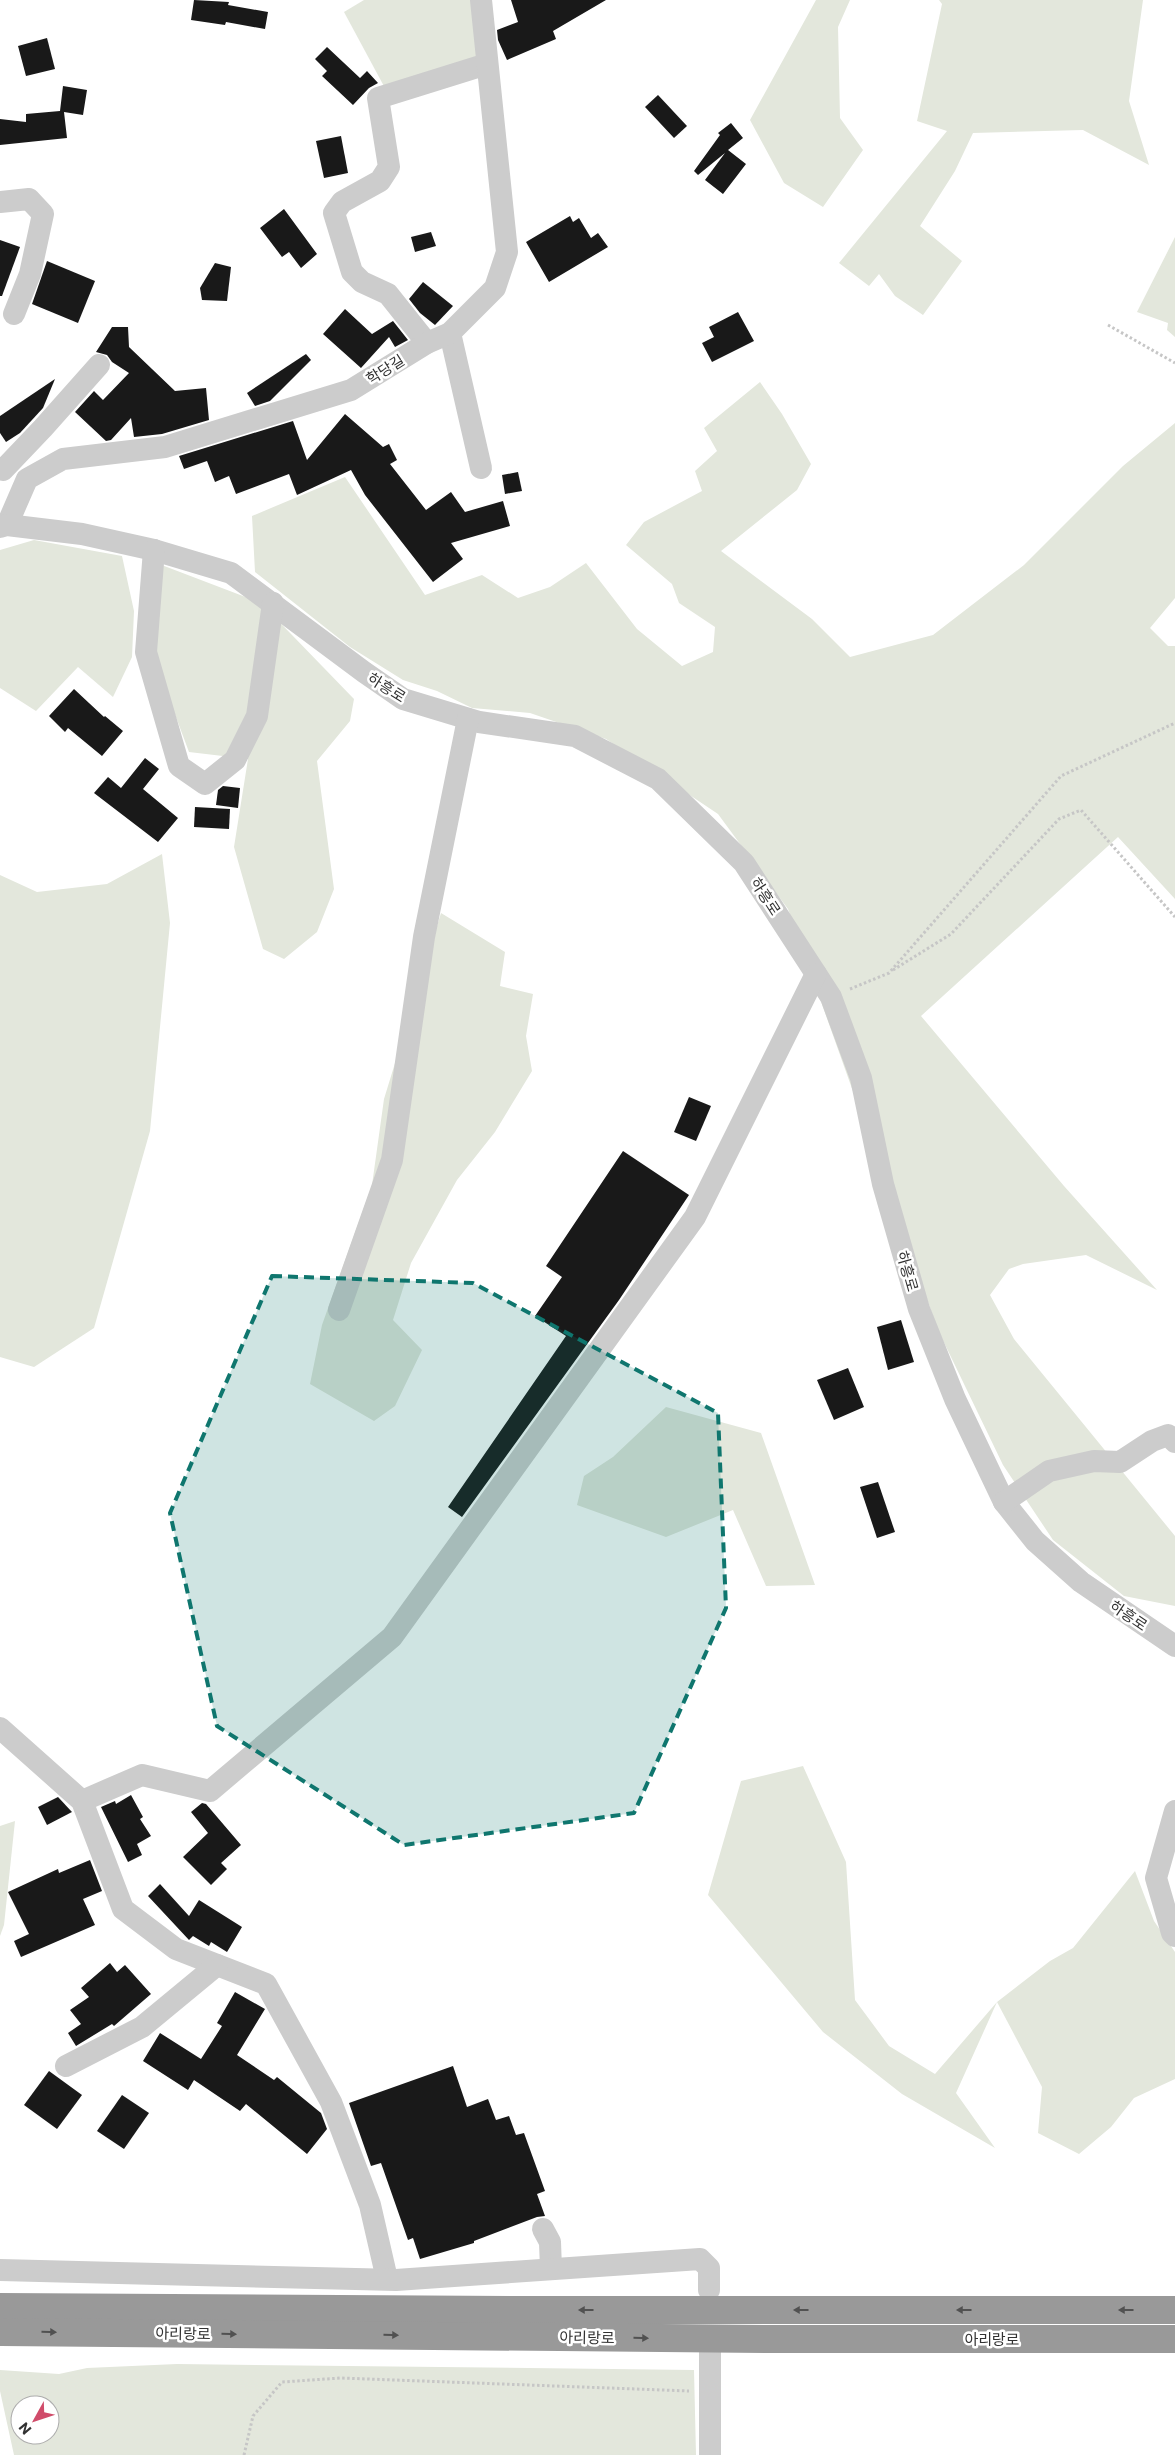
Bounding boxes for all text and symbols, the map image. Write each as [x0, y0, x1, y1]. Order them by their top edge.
street label: 학당길 [363, 350, 407, 388]
street label: 하흥로 [365, 668, 409, 706]
street label: 하흥로 [747, 874, 785, 918]
street label: 하흥로 [894, 1249, 922, 1293]
street label: 하흥로 [1107, 1596, 1151, 1634]
one-way arrow [578, 2306, 594, 2314]
one-way arrow [793, 2306, 809, 2314]
one-way arrow [956, 2306, 972, 2314]
one-way arrow [1118, 2306, 1134, 2314]
street label: 아리랑로 [155, 2324, 211, 2342]
one-way arrow [41, 2328, 57, 2336]
street label: 아리랑로 [559, 2328, 615, 2346]
one-way arrow [221, 2330, 237, 2338]
street label: 아리랑로 [964, 2330, 1020, 2348]
one-way arrow [383, 2331, 399, 2339]
one-way arrow [633, 2334, 649, 2342]
north arrow [10, 2395, 60, 2445]
text: N [15, 2419, 35, 2438]

